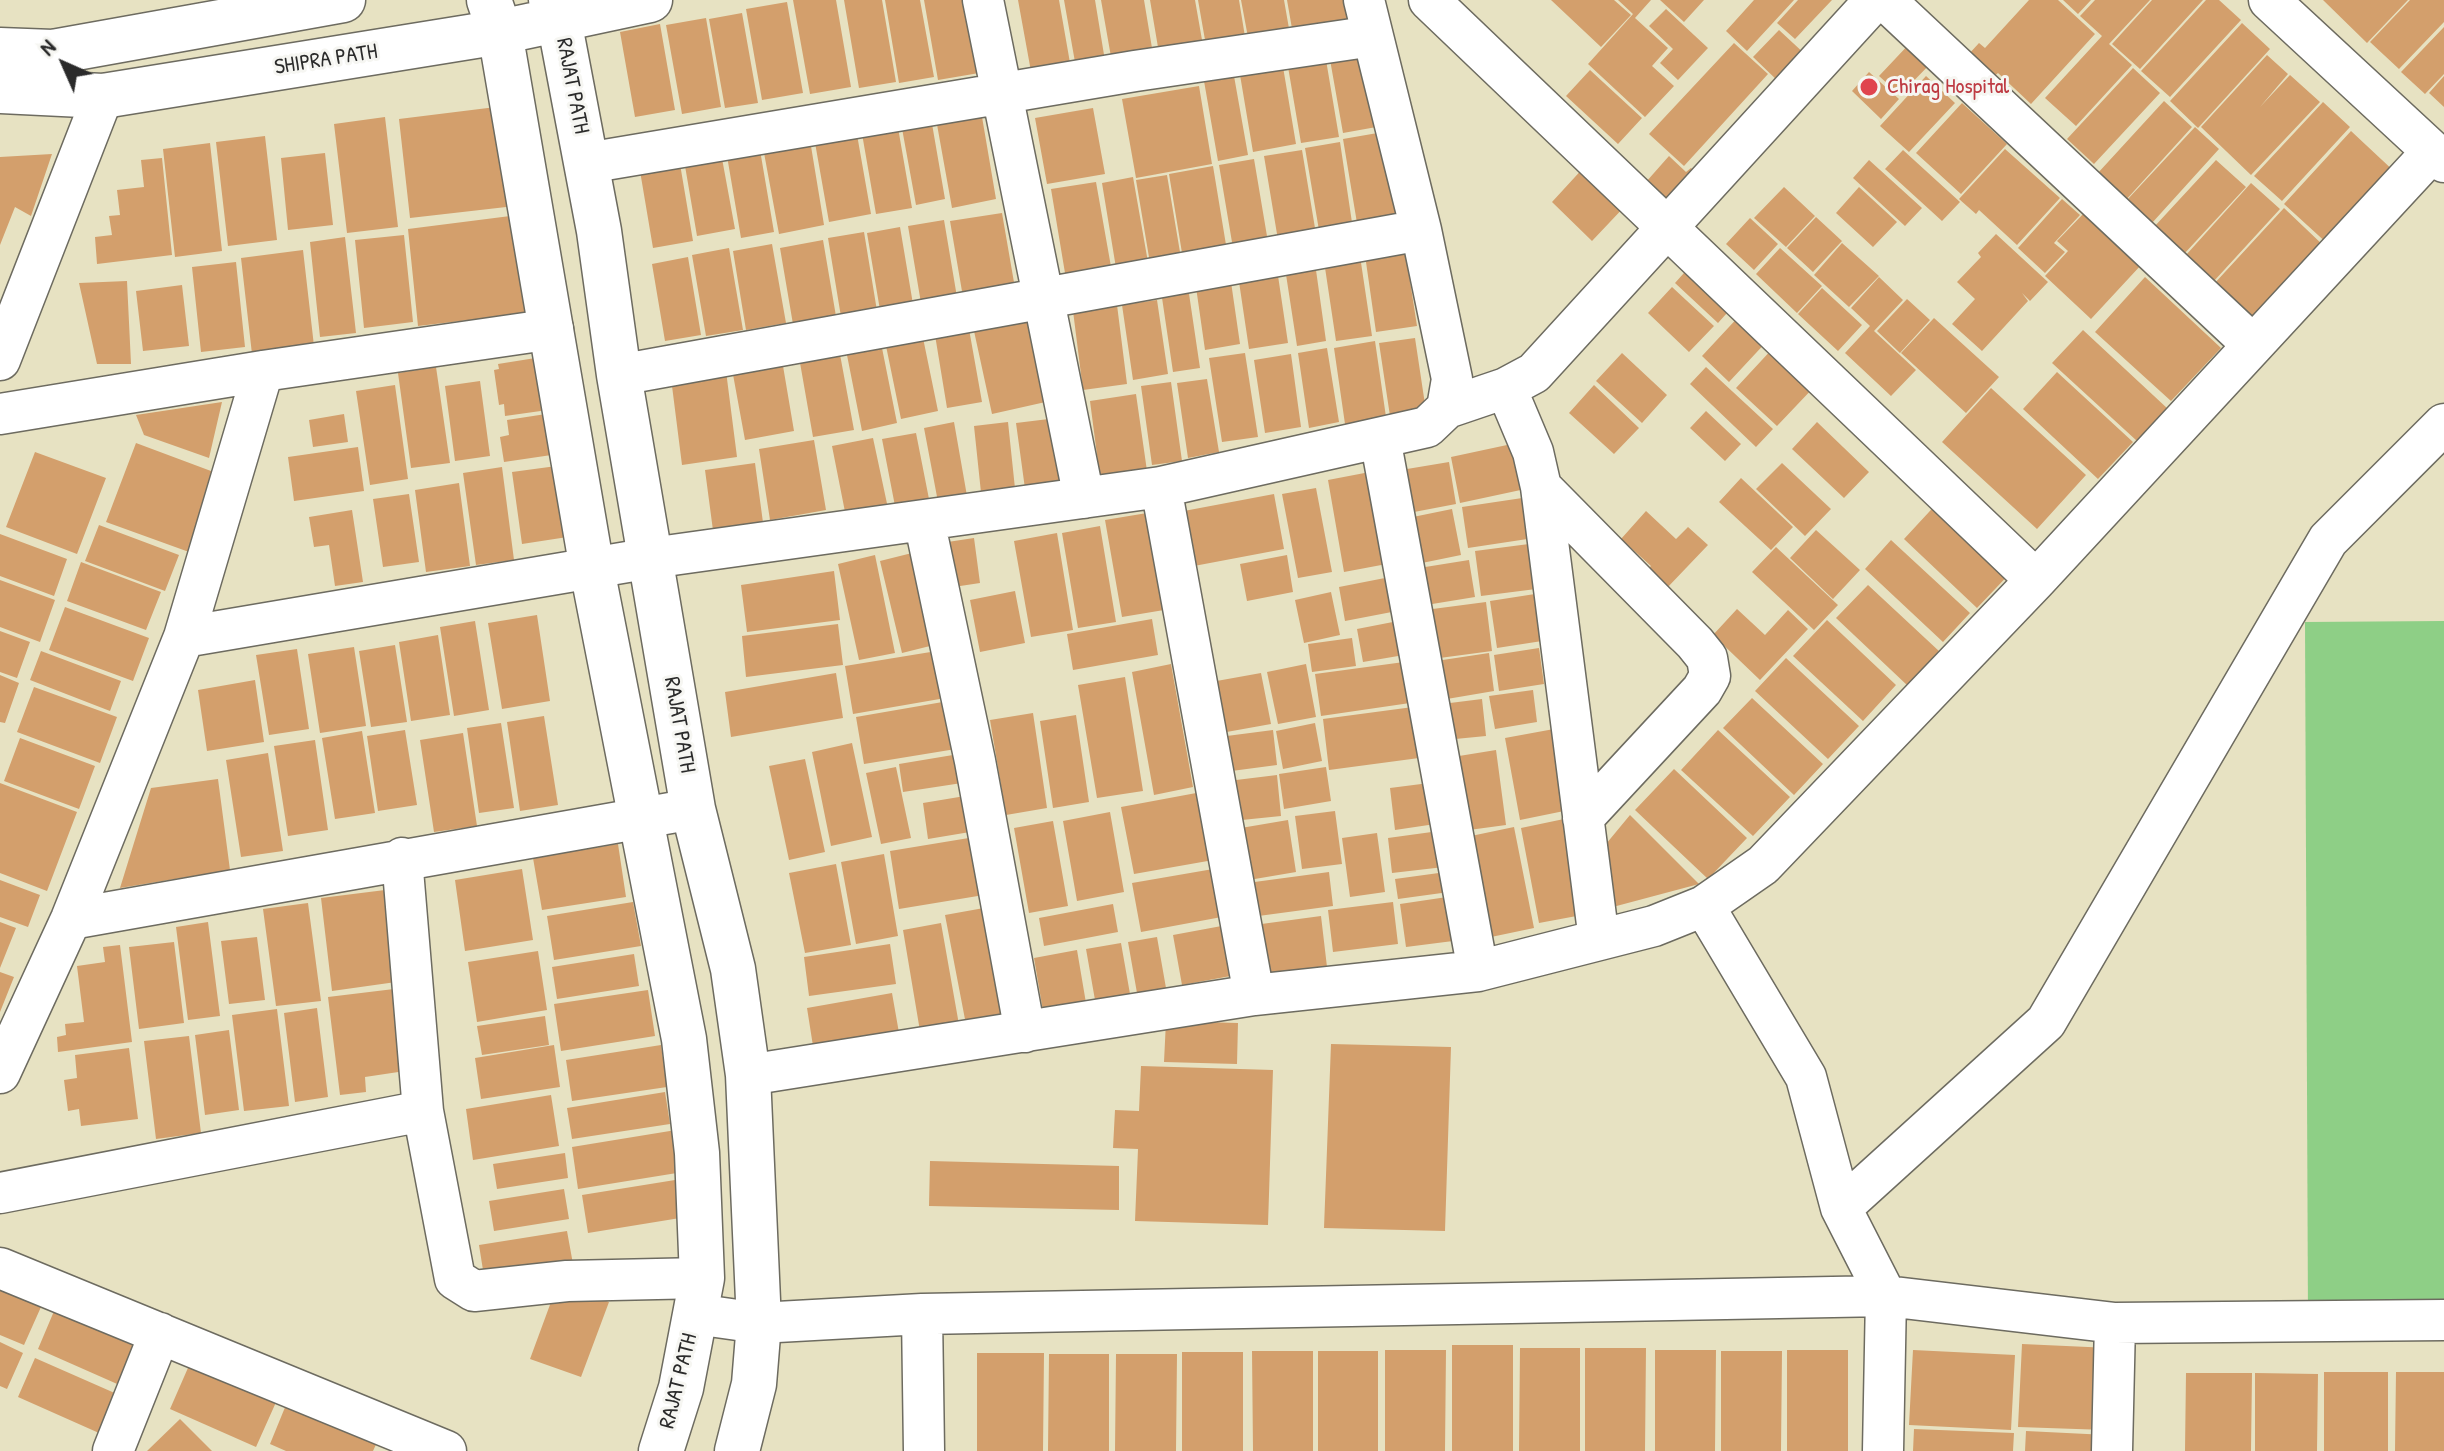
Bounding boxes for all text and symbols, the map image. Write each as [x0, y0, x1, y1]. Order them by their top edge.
north arrow [24, 24, 104, 104]
text: N [32, 32, 62, 62]
street label: RAJAT PATH [550, 36, 594, 136]
street label: SHIPRA PATH [273, 39, 379, 81]
place label: Chirag Hospital [1887, 74, 2009, 100]
marker: Chirag Hospital [1858, 76, 1880, 98]
street label: RAJAT PATH [658, 675, 700, 775]
street label: RAJAT PATH [654, 1331, 704, 1431]

